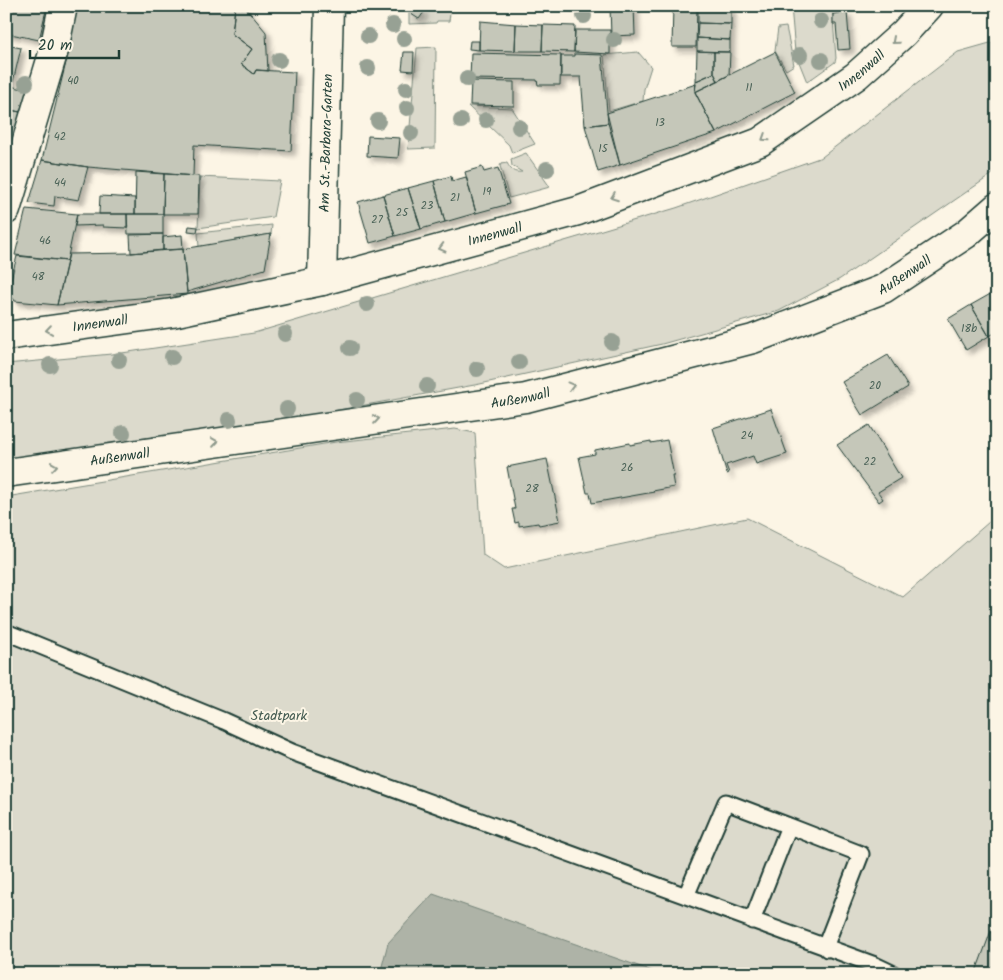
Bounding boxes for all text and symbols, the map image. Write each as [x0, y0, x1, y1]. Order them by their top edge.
scale bar [30, 28, 119, 60]
text: 20 m [38, 34, 72, 58]
one-way arrow [892, 35, 901, 44]
street label: Innenwall [833, 45, 891, 97]
house number: 40 [67, 72, 79, 90]
street label: Am St.-Barbara-Garten [314, 73, 339, 213]
house number: 11 [746, 79, 752, 97]
house number: 13 [655, 114, 665, 132]
house number: 42 [54, 128, 66, 146]
one-way arrow [762, 132, 771, 141]
house number: 15 [598, 140, 609, 158]
house number: 44 [54, 174, 66, 192]
house number: 19 [483, 183, 492, 201]
house number: 21 [450, 189, 460, 207]
one-way arrow [610, 191, 619, 201]
house number: 23 [421, 197, 433, 215]
house number: 25 [396, 204, 409, 222]
house number: 27 [371, 211, 384, 229]
street label: Innenwall [465, 217, 525, 253]
house number: 46 [39, 232, 51, 250]
one-way arrow [437, 242, 446, 253]
street label: Außenwall [875, 249, 937, 302]
house number: 48 [32, 268, 45, 286]
street label: Innenwall [71, 309, 130, 339]
house number: 18b [961, 320, 977, 338]
one-way arrow [44, 325, 53, 335]
house number: 20 [869, 377, 881, 395]
one-way arrow [566, 381, 575, 392]
street label: Außenwall [489, 382, 553, 415]
one-way arrow [372, 414, 380, 425]
house number: 24 [741, 427, 753, 445]
one-way arrow [211, 438, 220, 448]
street label: Außenwall [89, 442, 152, 473]
house number: 22 [864, 453, 876, 471]
house number: 26 [621, 459, 633, 477]
one-way arrow [50, 461, 59, 471]
house number: 28 [525, 480, 539, 498]
park label: Stadtpark [251, 705, 308, 727]

